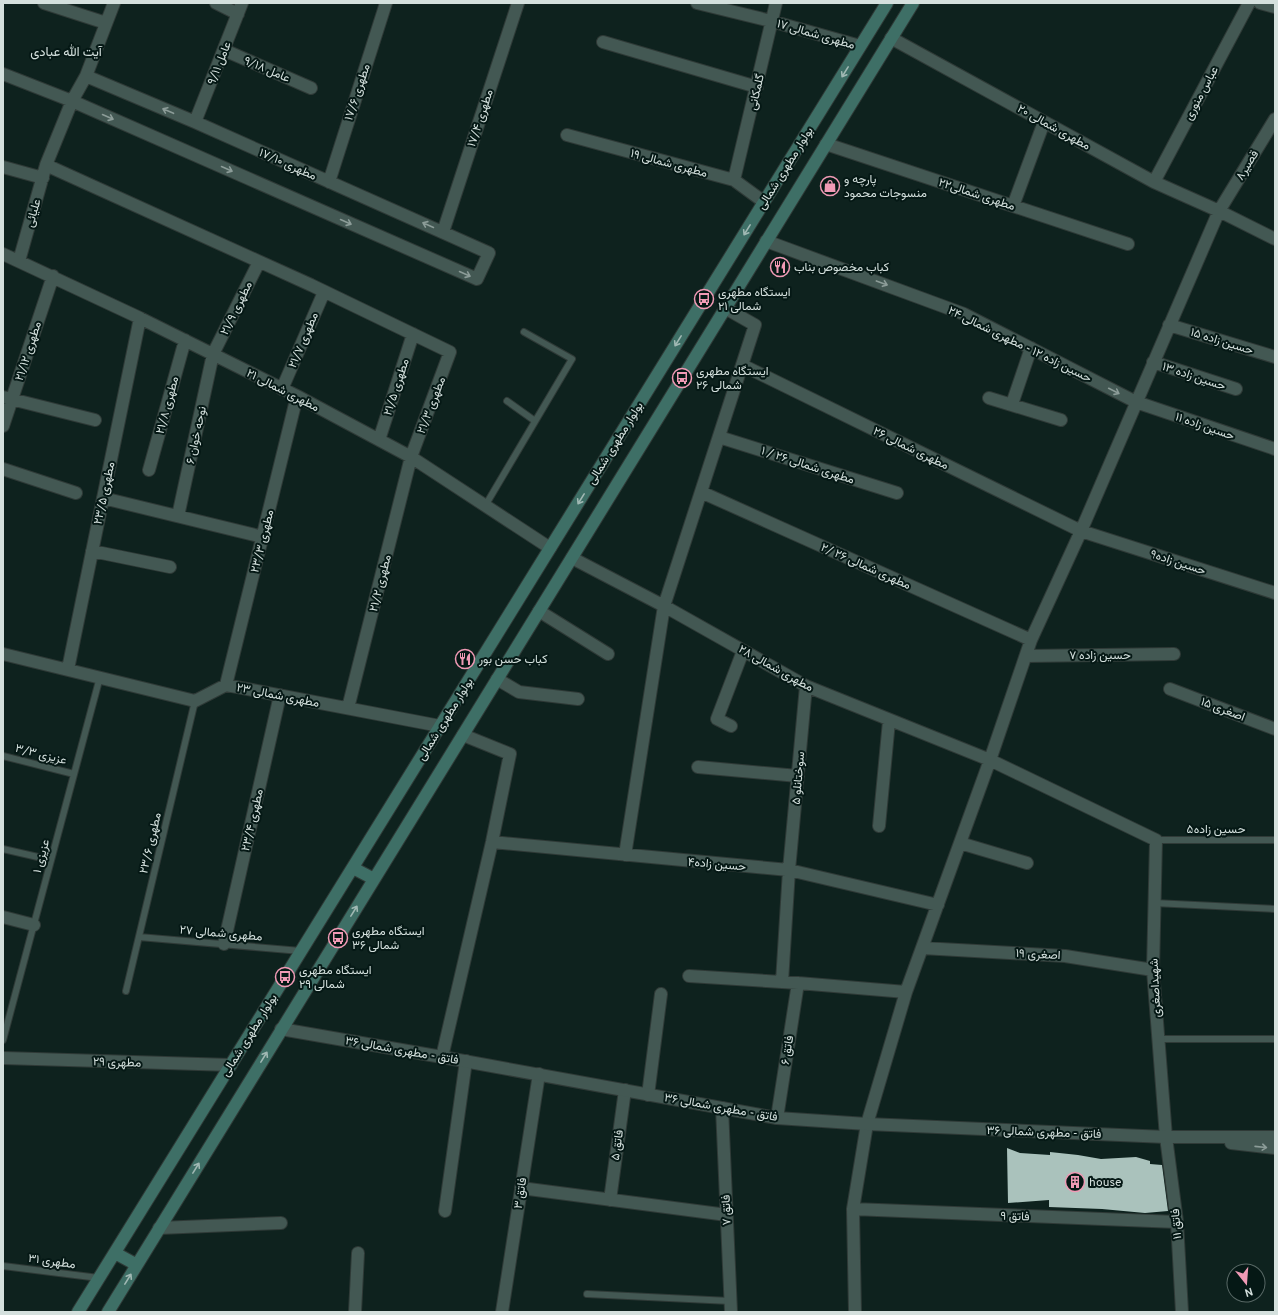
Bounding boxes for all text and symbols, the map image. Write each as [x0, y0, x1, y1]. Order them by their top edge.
street label: مطهری شمالی ۱۷ [775, 16, 857, 54]
street label: عامل ۹/۱۱ [204, 39, 236, 87]
district label: آیت الله عبادی [30, 44, 103, 61]
street label: عامل ۹/۱۸ [241, 53, 292, 87]
street label: مطهری ۱۷/۶ [341, 62, 375, 123]
street label: عباس منوری [1181, 64, 1223, 123]
one-way arrow [840, 66, 848, 78]
street label: گلمکانی [745, 73, 769, 112]
street label: مطهری ۱۷/۴ [464, 87, 498, 149]
street label: مطهری شمالی ۲۰ [1014, 101, 1093, 155]
one-way arrow [162, 107, 174, 114]
one-way arrow [102, 114, 114, 121]
street label: بولوار مطهری شمالی [754, 124, 818, 213]
street label: مطهری ۱۷/۱۰ [256, 145, 319, 185]
street label: مطهری شمالی ۱۹ [628, 146, 709, 182]
street label: قصیر۸ [1233, 148, 1263, 183]
one-way arrow [221, 166, 233, 173]
place label: پارچه و منسوجات محمود [844, 172, 927, 202]
shop icon: پارچه و منسوجات محمود [819, 175, 841, 197]
street label: مطهری شمالی۲۲ [936, 175, 1017, 215]
street label: علیائی [22, 197, 46, 229]
one-way arrow [340, 219, 352, 226]
one-way arrow [422, 221, 434, 229]
one-way arrow [742, 224, 750, 236]
restaurant icon: كباب مخصوص بناب [769, 256, 791, 278]
place label: كباب مخصوص بناب [794, 260, 889, 276]
one-way arrow [458, 271, 470, 278]
street label: مطهری ۲۱/۹ [217, 279, 257, 338]
one-way arrow [875, 280, 887, 288]
place label: ایستگاه مطهری شمالی ۲۱ [718, 285, 791, 315]
bus stop icon: ایستگاه مطهری شمالی ۲۱ [693, 288, 715, 310]
street label: حسین زاده ۱۲ - مطهری شمالی ۲۴ [945, 303, 1094, 387]
street label: مطهری ۲۱/۷ [285, 310, 323, 371]
street label: مطهری ۲۱/۱۲ [12, 319, 46, 383]
street label: حسین زاده ۱۵ [1188, 325, 1255, 359]
one-way arrow [674, 335, 682, 347]
street label: مطهری ۲۱/۵ [380, 357, 414, 418]
street label: حسین زاده ۱۳ [1160, 359, 1228, 395]
place label: ایستگاه مطهری شمالی ۲۶ [696, 364, 769, 394]
street label: مطهری شمالی ۲۱ [243, 366, 322, 416]
bus stop icon: ایستگاه مطهری شمالی ۲۶ [671, 367, 693, 389]
street label: مطهری ۲۱/۸ [153, 375, 183, 436]
street label: مطهری ۲۱/۳ [414, 375, 450, 436]
one-way arrow [1107, 387, 1119, 395]
street label: بولوار مطهری شمالی [584, 399, 648, 488]
street label: نوحه خوان ۶ [183, 405, 211, 466]
street label: حسین زاده ۱۱ [1173, 409, 1236, 445]
street label: مطهری شمالی ۲۶ [870, 424, 951, 474]
street label: مطهری شمالی ۲۶ / ۱ [759, 443, 856, 489]
street label: مطهری ۲۳/۵ [91, 460, 119, 526]
one-way arrow [576, 493, 584, 505]
street label: مطهری ۲۳/۳ [247, 508, 279, 574]
street label: مطهری شمالی ۲۶ /۲ [818, 540, 913, 594]
street label: حسین زاده۹ [1148, 546, 1208, 579]
street label: مطهری ۲۱/۲ [366, 553, 396, 613]
street label: مطهری شمالی ۲۸ [735, 642, 816, 696]
restaurant icon: كباب حسن بور [454, 648, 476, 670]
street label: حسین زاده ۷ [1069, 648, 1131, 664]
place label: كباب حسن بور [478, 652, 548, 668]
street label: بولوار مطهری شمالی [414, 675, 478, 764]
street label: مطهری شمالی ۲۳ [235, 680, 321, 712]
street label: اصغری ۱۵ [1198, 694, 1247, 726]
street label: عزیزی ۳/۳ [13, 741, 68, 769]
street label: سوختانلو ۵ [789, 751, 809, 805]
street label: مطهری ۲۳/۴ [238, 788, 268, 853]
street label: مطهری ۲۳/۶ [136, 811, 166, 875]
street label: حسین زاده۵ [1187, 822, 1245, 838]
street label: عزیزی ۱ [30, 838, 54, 875]
street label: حسین زاده۴ [687, 854, 747, 876]
one-way arrow [351, 905, 359, 917]
street label: مطهری شمالی ۲۷ [179, 922, 263, 946]
place label: ایستگاه مطهری شمالی ۳۶ [352, 924, 425, 954]
bus stop icon: ایستگاه مطهری شمالی ۳۶ [327, 927, 349, 949]
street label: اصغری ۱۹ [1015, 946, 1061, 964]
street label: شهیداصغری [1146, 958, 1166, 1018]
place label: ایستگاه مطهری شمالی ۲۹ [299, 963, 372, 993]
bus stop icon: ایستگاه مطهری شمالی ۲۹ [274, 966, 296, 988]
street label: بولوار مطهری شمالی [218, 991, 282, 1080]
street label: فاتق - مطهری شمالی ۳۶ [344, 1033, 460, 1069]
street label: فاتق ۶ [778, 1034, 798, 1066]
one-way arrow [260, 1052, 268, 1063]
street label: مطهری ۲۹ [92, 1054, 141, 1072]
street label: فاتق - مطهری شمالی ۳۶ [663, 1090, 779, 1126]
street label: فاتق - مطهری شمالی ۳۶ [986, 1123, 1102, 1143]
street label: فاتق ۵ [608, 1129, 628, 1161]
one-way arrow [1254, 1143, 1267, 1150]
one-way arrow [192, 1163, 200, 1174]
building icon: house [1064, 1171, 1086, 1193]
place label: house [1089, 1175, 1121, 1191]
street label: فاتق ۳ [511, 1176, 531, 1210]
street label: فاتق ۷ [718, 1194, 736, 1226]
street label: فاتق ۹ [1000, 1208, 1030, 1226]
street label: فاتق ۱۱ [1168, 1208, 1186, 1240]
street label: مطهری ۳۱ [27, 1251, 77, 1273]
north arrow [1226, 1263, 1266, 1303]
one-way arrow [124, 1274, 132, 1285]
text: N [1243, 1284, 1254, 1299]

